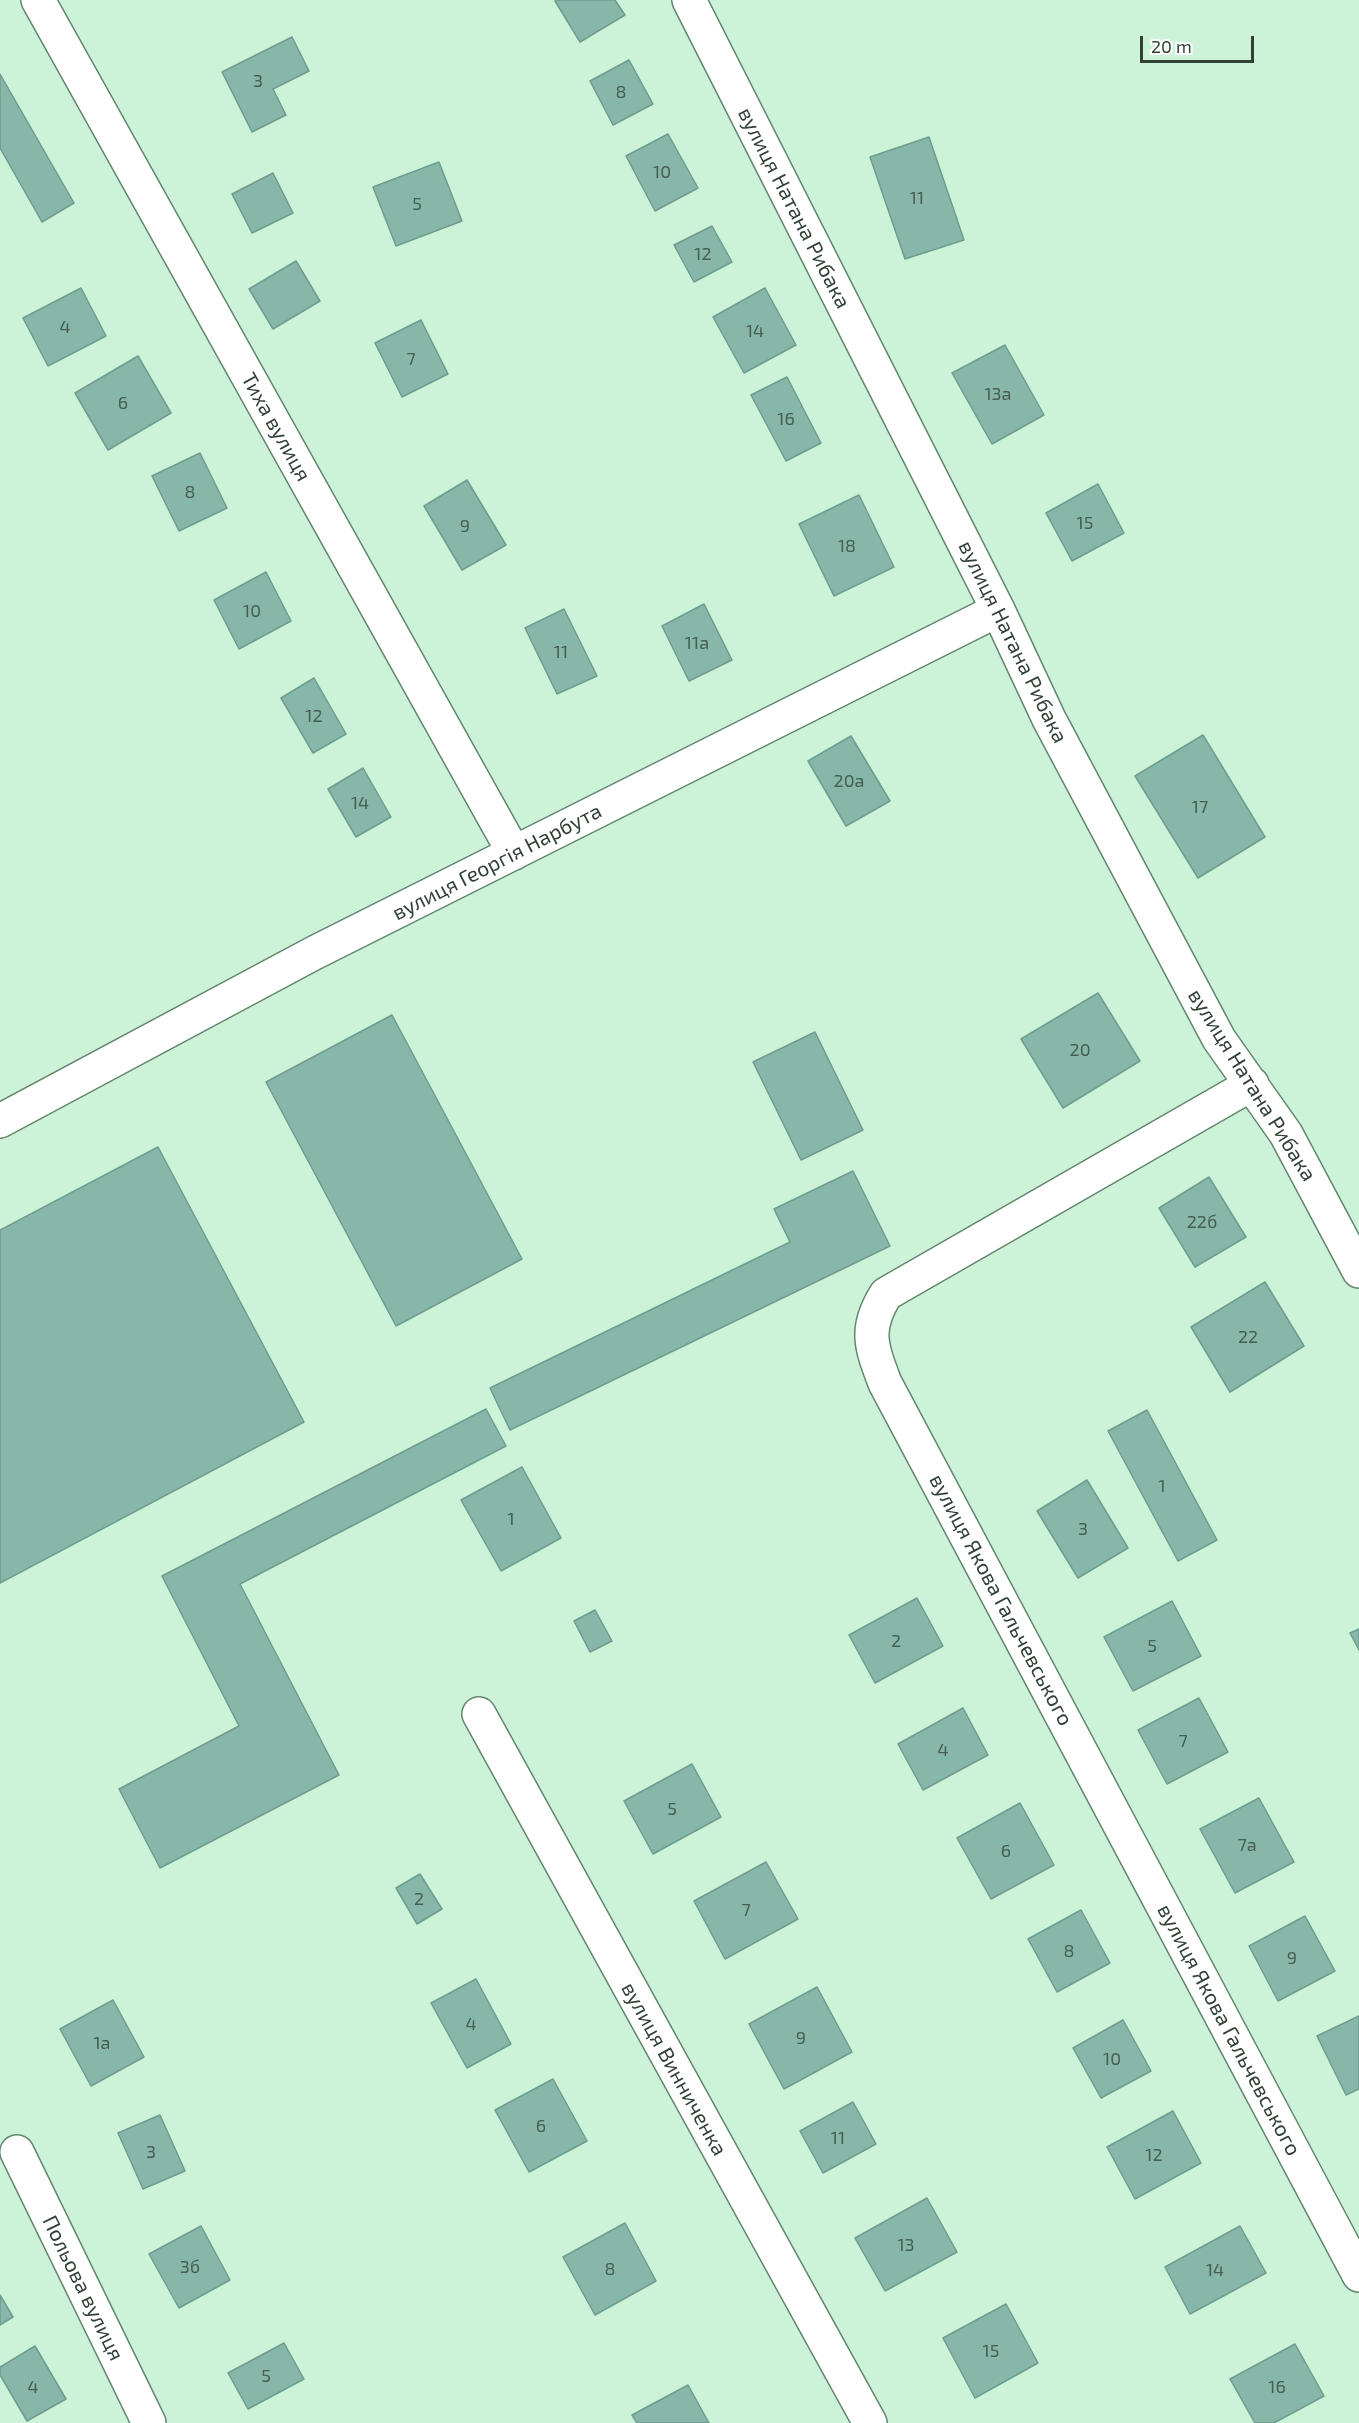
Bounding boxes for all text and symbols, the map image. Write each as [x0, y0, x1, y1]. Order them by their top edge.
scale bar [1143, 24, 1257, 62]
text: 20 m [1151, 35, 1192, 57]
house number: 3 [253, 70, 263, 92]
house number: 8 [616, 81, 626, 103]
street label: вулиця Натана Рибака [732, 103, 856, 313]
house number: 10 [653, 161, 671, 183]
house number: 11 [910, 187, 924, 209]
house number: 5 [412, 193, 422, 215]
house number: 12 [694, 243, 712, 265]
house number: 4 [59, 316, 71, 338]
house number: 14 [746, 320, 764, 342]
house number: 7 [406, 348, 416, 370]
street label: Тиха вулиця [236, 368, 316, 486]
house number: 13а [984, 383, 1012, 405]
house number: 6 [118, 392, 128, 414]
house number: 16 [777, 408, 795, 430]
house number: 8 [185, 481, 195, 503]
house number: 15 [1077, 512, 1093, 534]
house number: 9 [460, 515, 470, 537]
house number: 18 [838, 535, 856, 557]
street label: вулиця Натана Рибака [953, 537, 1073, 747]
house number: 10 [243, 600, 261, 622]
house number: 11а [685, 632, 709, 654]
house number: 11 [554, 641, 568, 663]
house number: 12 [305, 705, 323, 727]
house number: 20а [834, 770, 864, 792]
house number: 14 [351, 792, 369, 814]
house number: 17 [1192, 796, 1208, 818]
street label: вулиця Георгія Нарбута [388, 798, 606, 926]
street label: вулиця Натана Рибака [1183, 984, 1321, 1186]
house number: 20 [1070, 1039, 1090, 1061]
house number: 22б [1187, 1211, 1217, 1233]
house number: 22 [1238, 1326, 1258, 1348]
street label: вулиця Якова Гальчевського [924, 1470, 1078, 1730]
house number: 1 [1158, 1475, 1166, 1497]
house number: 1 [507, 1508, 515, 1530]
house number: 3 [1078, 1518, 1088, 1540]
house number: 2 [891, 1630, 901, 1652]
house number: 5 [1147, 1635, 1157, 1657]
house number: 7 [1178, 1730, 1188, 1752]
house number: 4 [937, 1739, 949, 1761]
house number: 5 [667, 1798, 677, 1820]
house number: 7а [1237, 1834, 1257, 1856]
house number: 6 [1001, 1840, 1011, 1862]
house number: 2 [414, 1888, 424, 1910]
house number: 7 [741, 1899, 751, 1921]
street label: вулиця Якова Гальчевського [1152, 1900, 1306, 2160]
house number: 8 [1064, 1940, 1074, 1962]
house number: 9 [1287, 1947, 1297, 1969]
street label: вулиця Винниченка [616, 1978, 732, 2160]
house number: 4 [465, 2013, 477, 2035]
house number: 9 [796, 2027, 806, 2049]
house number: 1а [93, 2032, 111, 2054]
house number: 10 [1103, 2048, 1121, 2070]
house number: 6 [536, 2115, 546, 2137]
house number: 11 [831, 2127, 845, 2149]
house number: 3 [146, 2141, 156, 2163]
house number: 12 [1145, 2144, 1163, 2166]
street label: Польова вулиця [37, 2211, 129, 2365]
house number: 13 [897, 2234, 915, 2256]
house number: 3б [180, 2256, 200, 2278]
house number: 8 [605, 2258, 615, 2280]
house number: 14 [1206, 2259, 1224, 2281]
house number: 15 [983, 2340, 999, 2362]
house number: 5 [261, 2365, 271, 2387]
house number: 4 [27, 2376, 39, 2398]
house number: 16 [1268, 2376, 1286, 2398]

